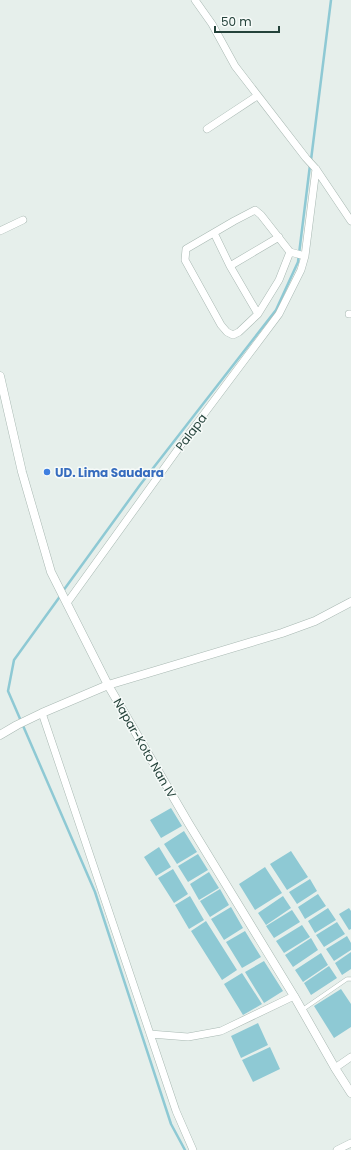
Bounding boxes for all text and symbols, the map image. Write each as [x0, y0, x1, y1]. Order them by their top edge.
scale bar [215, 8, 279, 34]
text: 50 m [221, 13, 252, 30]
street label: Palapa [171, 410, 211, 454]
place label: UD. Lima Saudara [55, 464, 164, 481]
marker: UD. Lima Saudara [42, 467, 52, 477]
street label: Napar-Koto Nan IV [110, 695, 180, 801]

